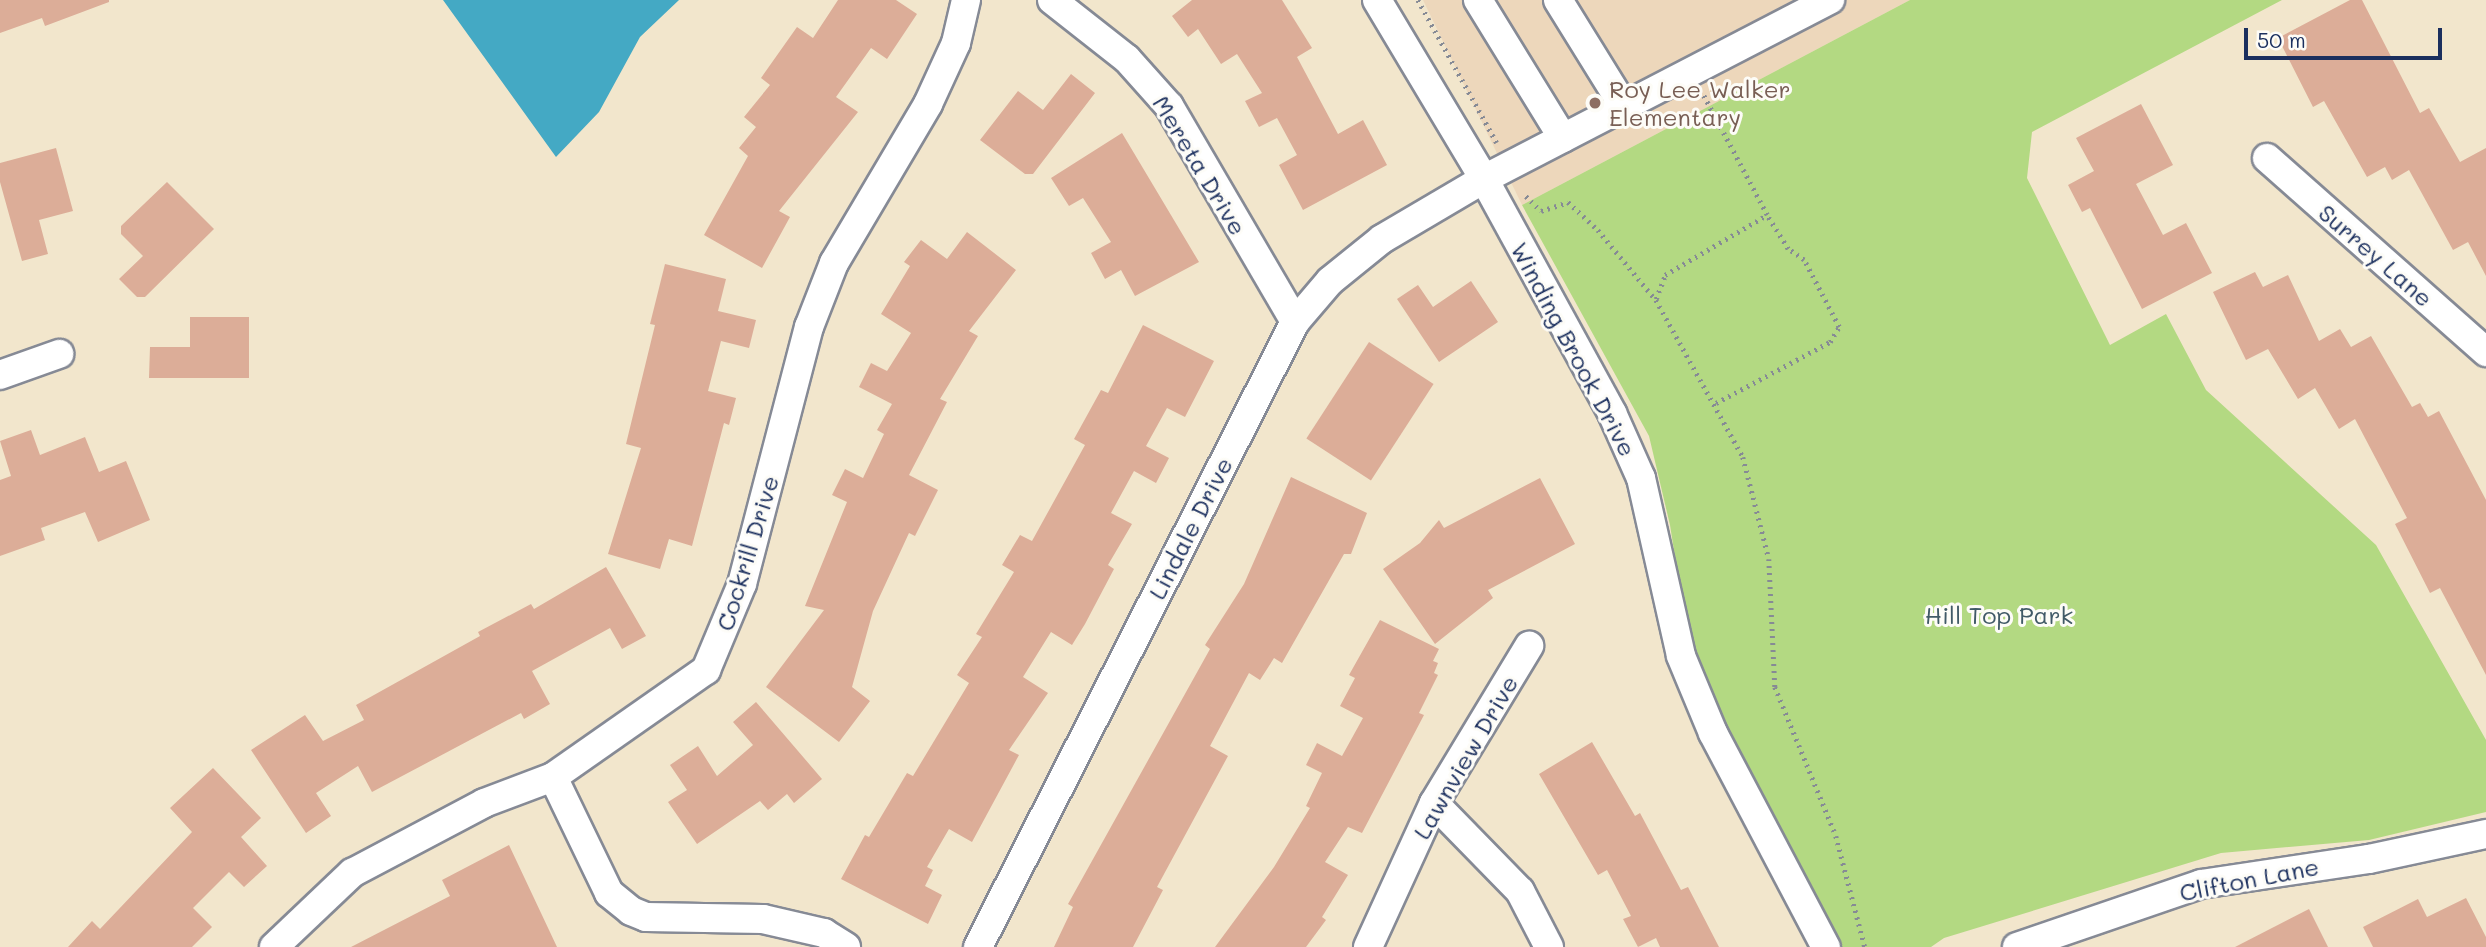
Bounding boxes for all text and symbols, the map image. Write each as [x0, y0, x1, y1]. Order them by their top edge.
scale bar [2248, 14, 2446, 58]
text: 50 m [2257, 26, 2306, 53]
place label: Roy Lee Walker Elementary [1609, 75, 1791, 131]
street label: Mereta Drive [1147, 90, 1253, 240]
marker: Roy Lee Walker Elementary [1587, 95, 1603, 111]
street label: Surrey Lane [2313, 198, 2439, 312]
street label: Winding Brook Drive [1505, 237, 1643, 461]
street label: Lindale Drive [1142, 452, 1238, 604]
street label: Cockrill Drive [710, 472, 784, 634]
park label: Hill Top Park [1925, 601, 2073, 629]
street label: Lawnview Drive [1406, 670, 1524, 844]
street label: Clifton Lane [2177, 851, 2321, 907]

